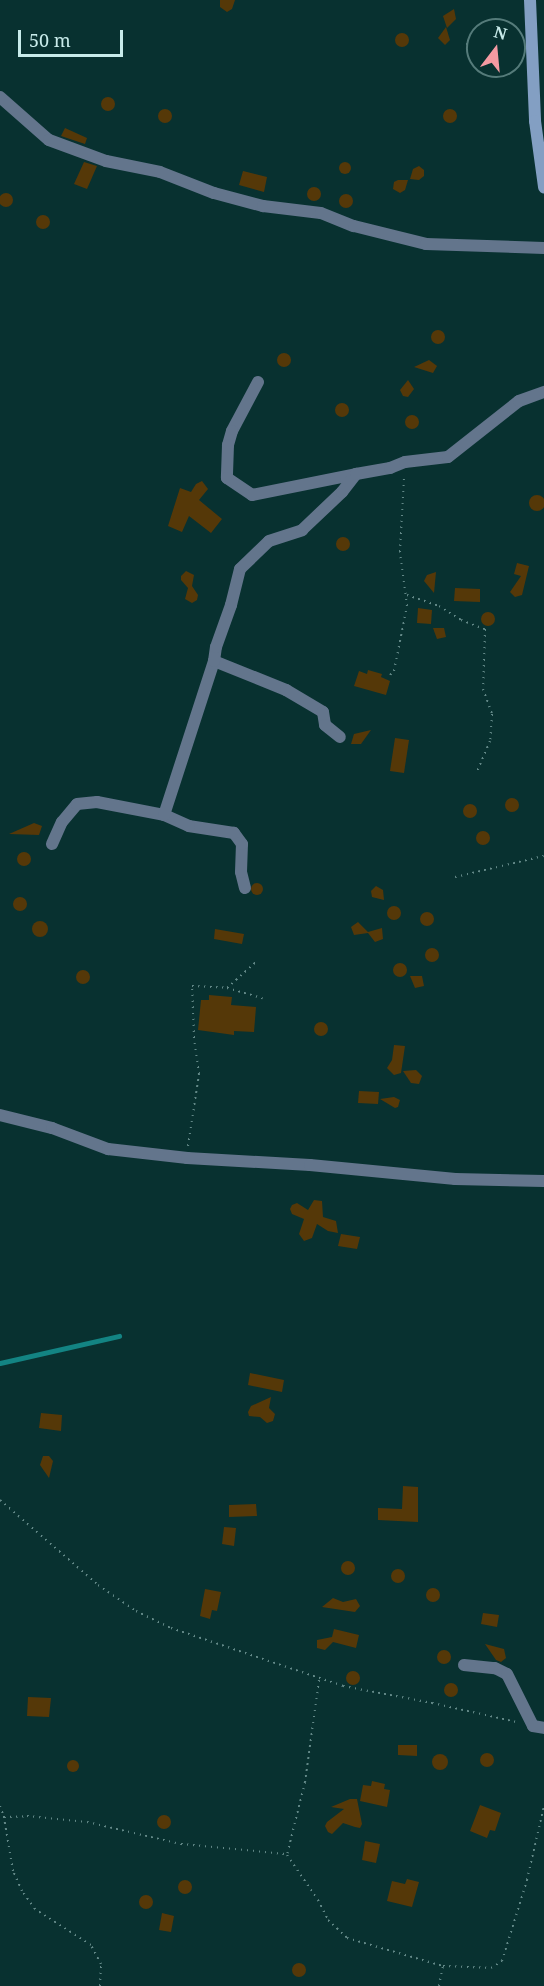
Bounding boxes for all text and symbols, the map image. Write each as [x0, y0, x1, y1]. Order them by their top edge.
scale bar [21, 18, 126, 56]
north arrow [466, 18, 526, 78]
text: N [491, 20, 509, 45]
text: 50 m [29, 28, 71, 52]

